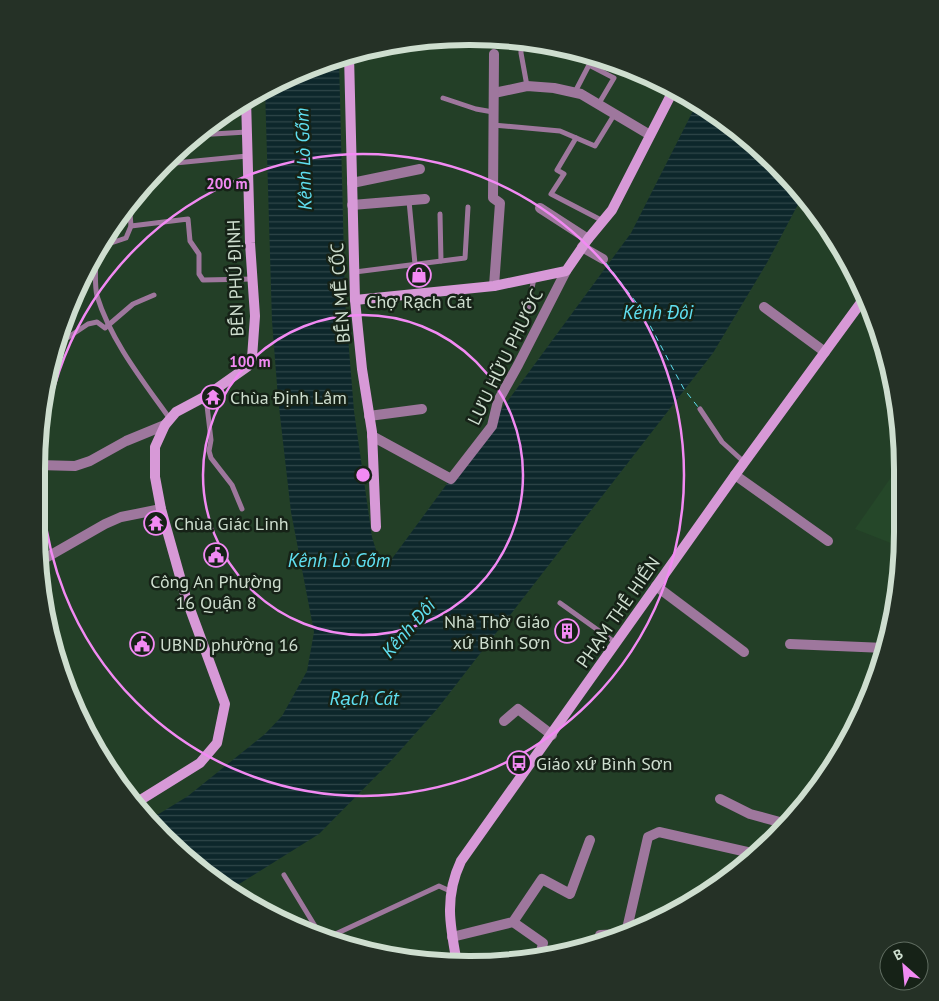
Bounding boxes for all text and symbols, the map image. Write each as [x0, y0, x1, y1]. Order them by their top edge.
water label: Kênh Lò Gốm [289, 107, 317, 211]
text: 200 m [206, 174, 248, 193]
street label: BẾN PHÚ ĐỊNH [221, 219, 249, 337]
street label: BẾN MỄ CỐC [325, 242, 355, 344]
shop icon: Chợ Rạch Cát [406, 262, 432, 288]
street label: LƯU HỮU PHƯỚC [462, 285, 548, 429]
place label: Chợ Rạch Cát [366, 290, 472, 313]
water label: Kênh Đôi [623, 300, 694, 324]
text: 100 m [229, 352, 271, 371]
temple icon: Chùa Định Lâm [200, 384, 226, 410]
place label: Chùa Định Lâm [230, 386, 347, 409]
centre of rings [354, 466, 372, 484]
temple icon: Chùa Giác Linh [143, 510, 169, 536]
place label: Chùa Giác Linh [174, 512, 289, 535]
public building icon: Công An Phường 16 Quận 8 [203, 542, 229, 568]
water label: Kênh Lò Gốm [288, 548, 390, 572]
street label: PHẠM THẾ HIỂN [571, 552, 665, 672]
place label: Công An Phường 16 Quận 8 [150, 570, 282, 614]
water label: Kênh Đôi [376, 593, 441, 663]
place label: Nhà Thờ Giáo xứ Bình Sơn [444, 610, 550, 654]
building icon: Nhà Thờ Giáo xứ Bình Sơn [554, 618, 580, 644]
public building icon: UBND phường 16 [129, 631, 155, 657]
place label: UBND phường 16 [160, 633, 298, 656]
water label: Rạch Cát [329, 686, 400, 710]
bus stop icon: Giáo xứ Bình Sơn [506, 750, 532, 776]
place label: Giáo xứ Bình Sơn [536, 752, 672, 775]
north arrow [879, 941, 929, 991]
text: B [890, 945, 906, 964]

